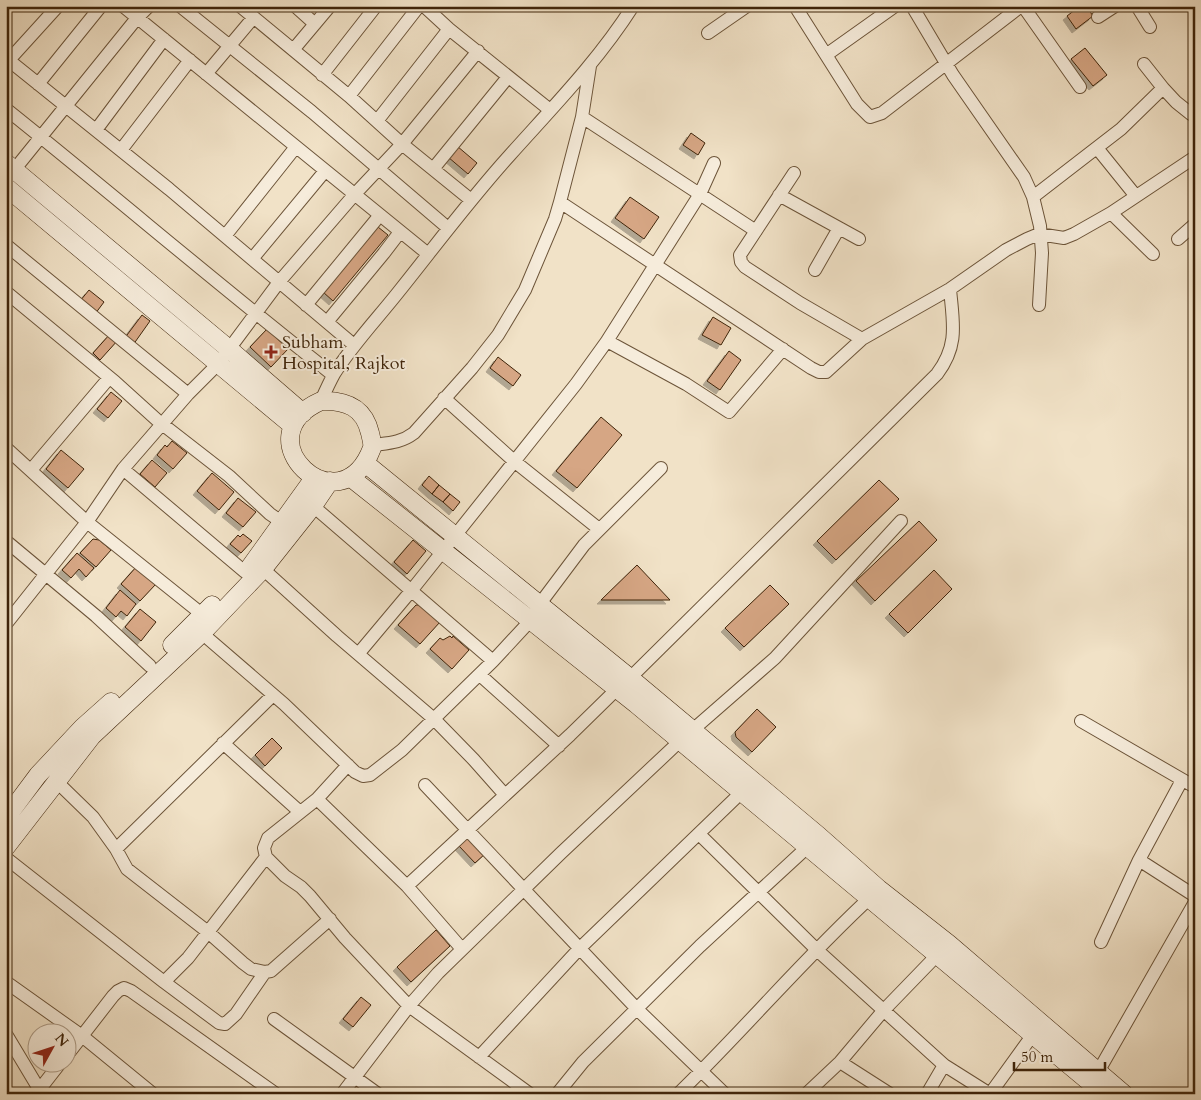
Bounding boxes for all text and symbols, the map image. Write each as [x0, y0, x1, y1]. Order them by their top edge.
place label: Subham Hospital, Rajkot [282, 330, 406, 376]
marker: Subham Hospital, Rajkot [264, 345, 278, 359]
north arrow [28, 1022, 78, 1072]
text: N [50, 1029, 73, 1051]
scale bar [1014, 1040, 1105, 1072]
text: 50 m [1021, 1047, 1053, 1067]

